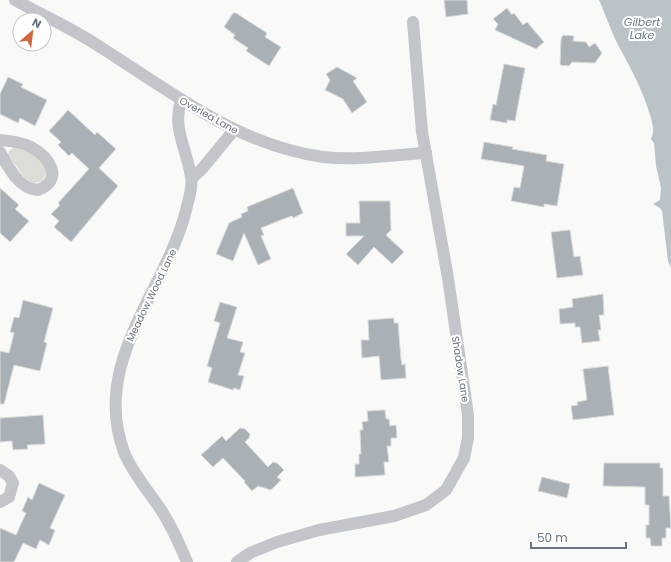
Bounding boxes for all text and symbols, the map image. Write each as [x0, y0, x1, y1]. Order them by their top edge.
north arrow [12, 12, 52, 52]
text: N [29, 14, 44, 32]
water label: Gilbert Lake [624, 14, 661, 43]
street label: Overlea Lane [177, 93, 241, 138]
street label: Meadow Wood Lane [123, 246, 180, 344]
street label: Shadow Lane [448, 335, 473, 403]
scale bar [531, 524, 626, 550]
text: 50 m [537, 529, 568, 546]

